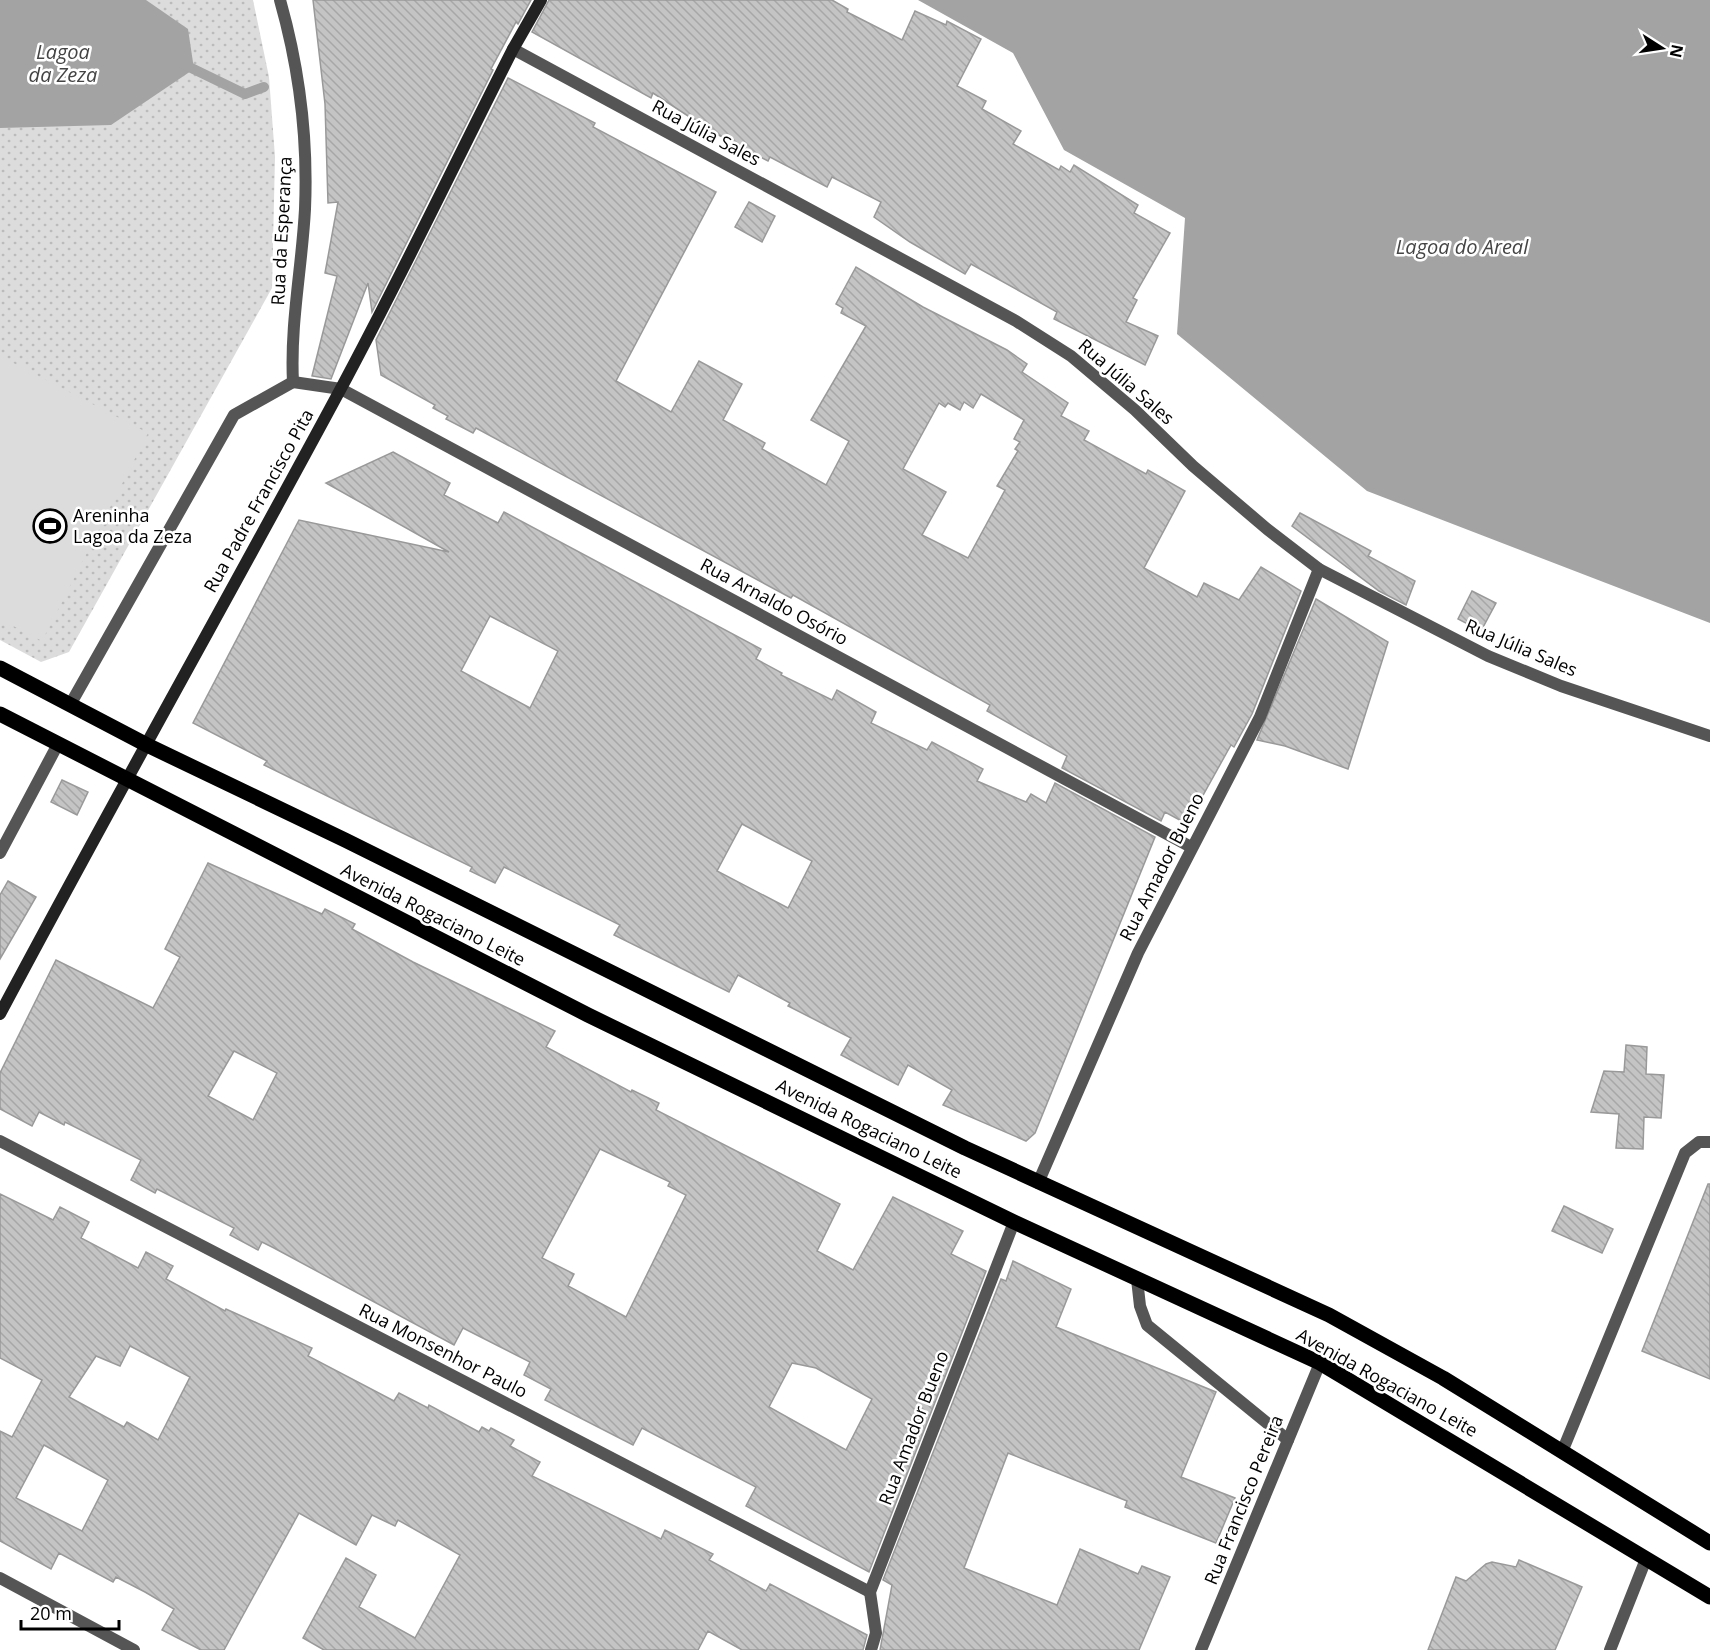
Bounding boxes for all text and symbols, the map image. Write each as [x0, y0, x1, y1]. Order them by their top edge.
north arrow [1632, 18, 1692, 78]
water label: Lagoa da Zeza [29, 38, 97, 88]
text: N [1665, 42, 1689, 60]
street label: Rua Júlia Sales [648, 93, 765, 171]
street label: Rua da Esperança [265, 156, 297, 306]
water label: Lagoa do Areal [1396, 233, 1529, 260]
street label: Rua Júlia Sales [1074, 333, 1180, 430]
street label: Rua Padre Francisco Pita [198, 405, 319, 596]
place label: Areninha Lagoa da Zeza [73, 503, 192, 548]
sports icon: Areninha Lagoa da Zeza [32, 508, 68, 544]
street label: Rua Arnaldo Osório [697, 552, 852, 650]
street label: Rua Júlia Sales [1462, 613, 1581, 681]
street label: Rua Amador Bueno [1113, 788, 1209, 945]
street label: Avenida Rogaciano Leite [337, 857, 530, 971]
street label: Avenida Rogaciano Leite [773, 1073, 966, 1184]
street label: Rua Monsenhor Paulo [355, 1297, 532, 1403]
street label: Avenida Rogaciano Leite [1293, 1322, 1482, 1442]
street label: Rua Amador Bueno [873, 1347, 954, 1508]
street label: Rua Francisco Pereira [1198, 1411, 1288, 1588]
scale bar [21, 1593, 118, 1631]
text: 20 m [30, 1601, 72, 1625]

